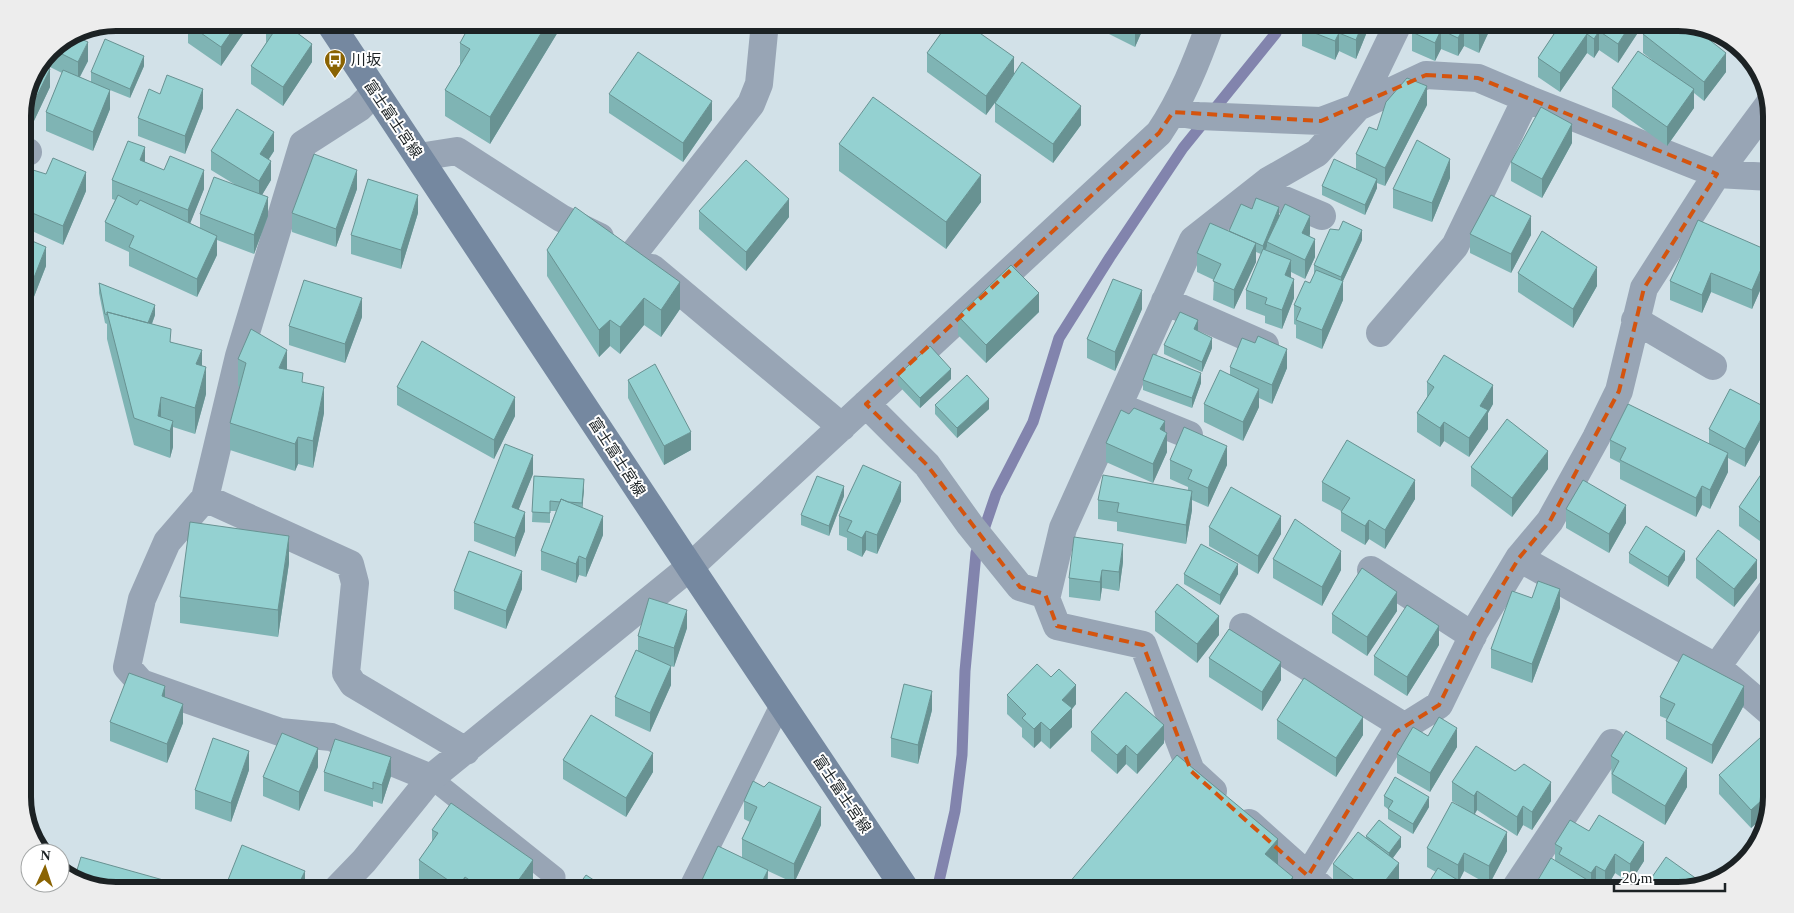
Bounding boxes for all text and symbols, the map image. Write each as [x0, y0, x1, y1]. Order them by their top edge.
bus stop icon: 川坂 [323, 48, 347, 79]
place label: 川坂 [351, 52, 381, 68]
street label: 富士富士宮線 [361, 77, 425, 161]
street label: 富士富士宮線 [586, 415, 648, 499]
street label: 富士富士宮線 [810, 752, 874, 836]
north arrow [20, 843, 70, 893]
text: N [40, 848, 51, 863]
scale bar [1614, 860, 1725, 892]
text: 20 m [1622, 870, 1653, 886]

